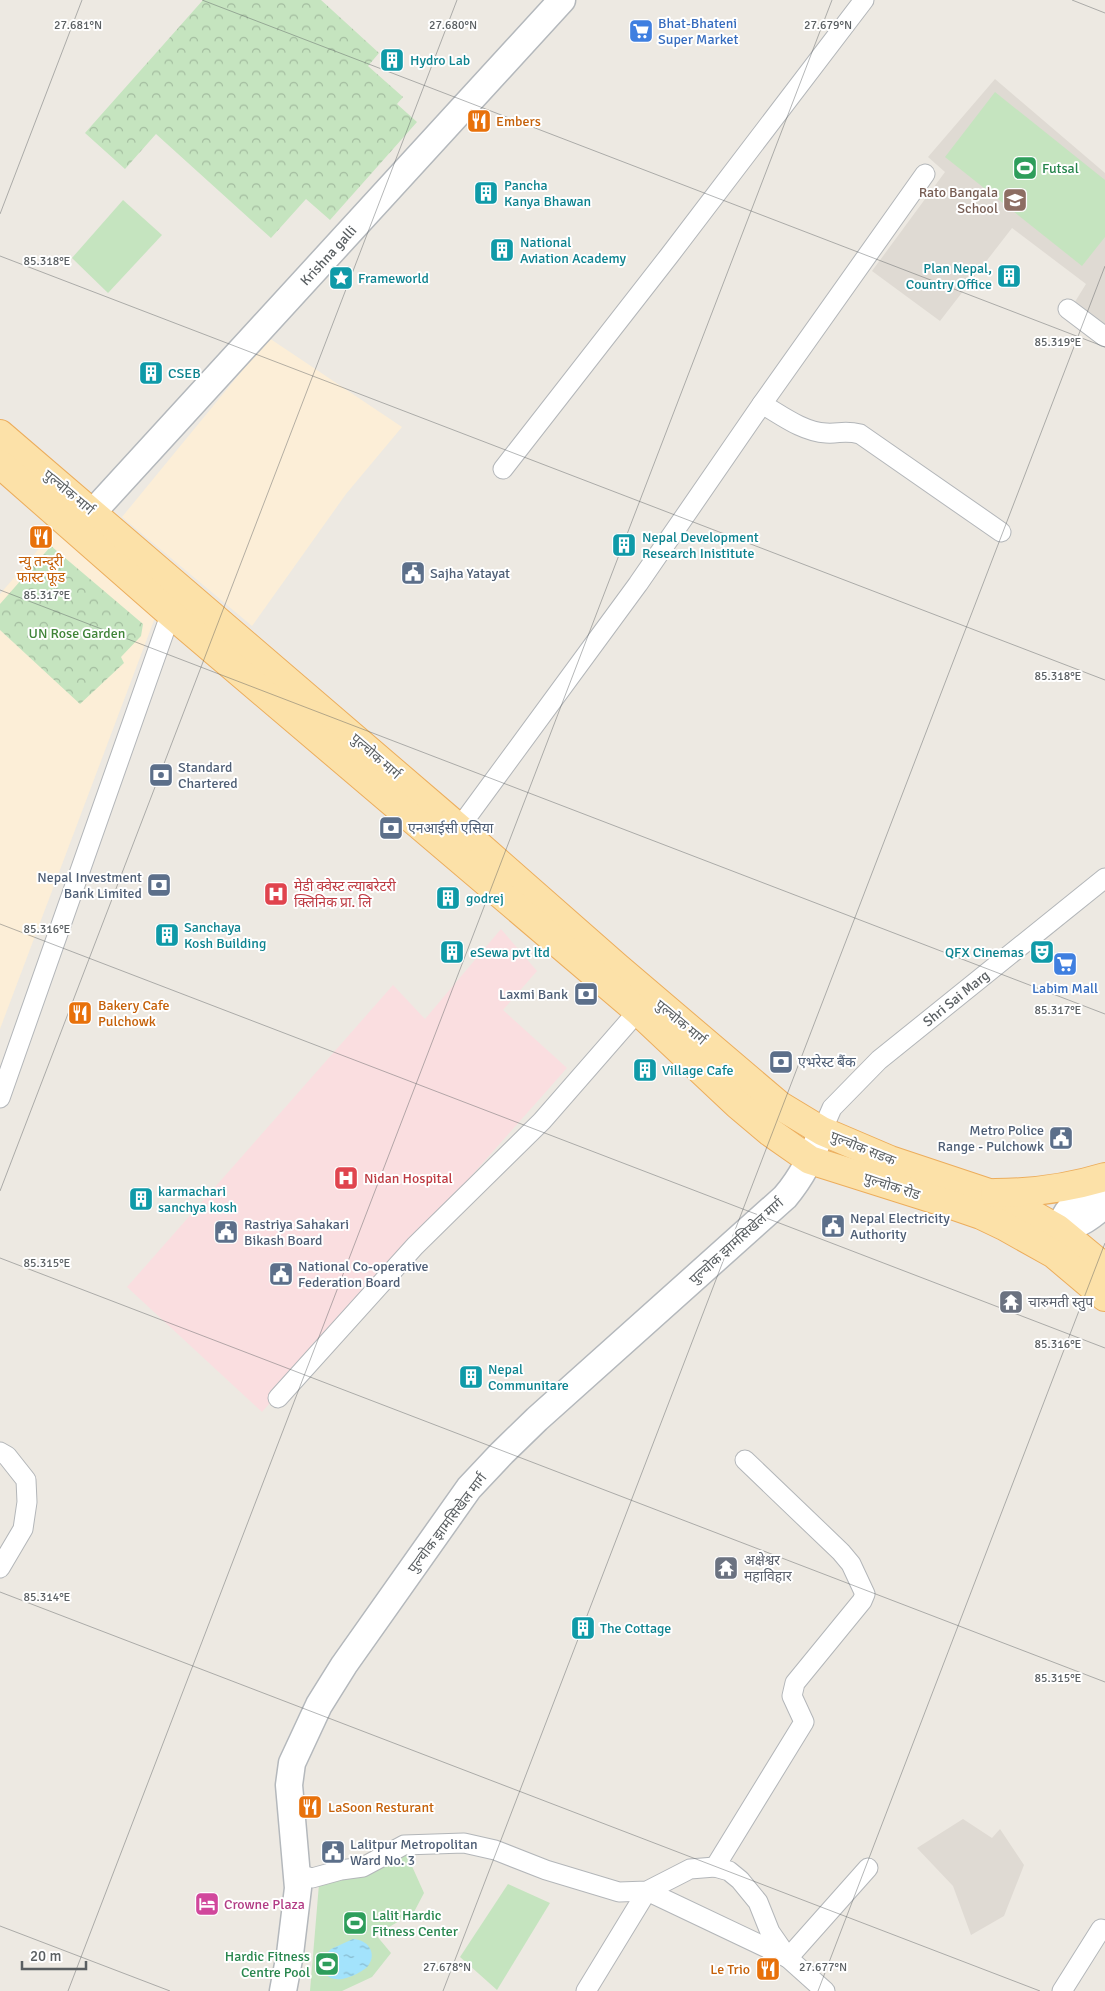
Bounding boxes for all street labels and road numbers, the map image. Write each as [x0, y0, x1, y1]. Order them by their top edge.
street label: Krishna galli [297, 222, 360, 289]
street label: पुल्चोक मार्ग [39, 466, 98, 520]
street label: पुल्चोक मार्ग [346, 730, 405, 784]
street label: Shri Sai Marg [920, 967, 993, 1030]
street label: पुल्चोक मार्ग [651, 996, 710, 1050]
street label: पुल्चोक सडक [827, 1128, 898, 1170]
street label: पुल्चोक रोड [861, 1169, 923, 1205]
street label: पुल्चोक झामसिखेल मार्ग [685, 1193, 788, 1289]
street label: पुल्चोक झामसिखेल मार्ग [403, 1468, 492, 1577]

